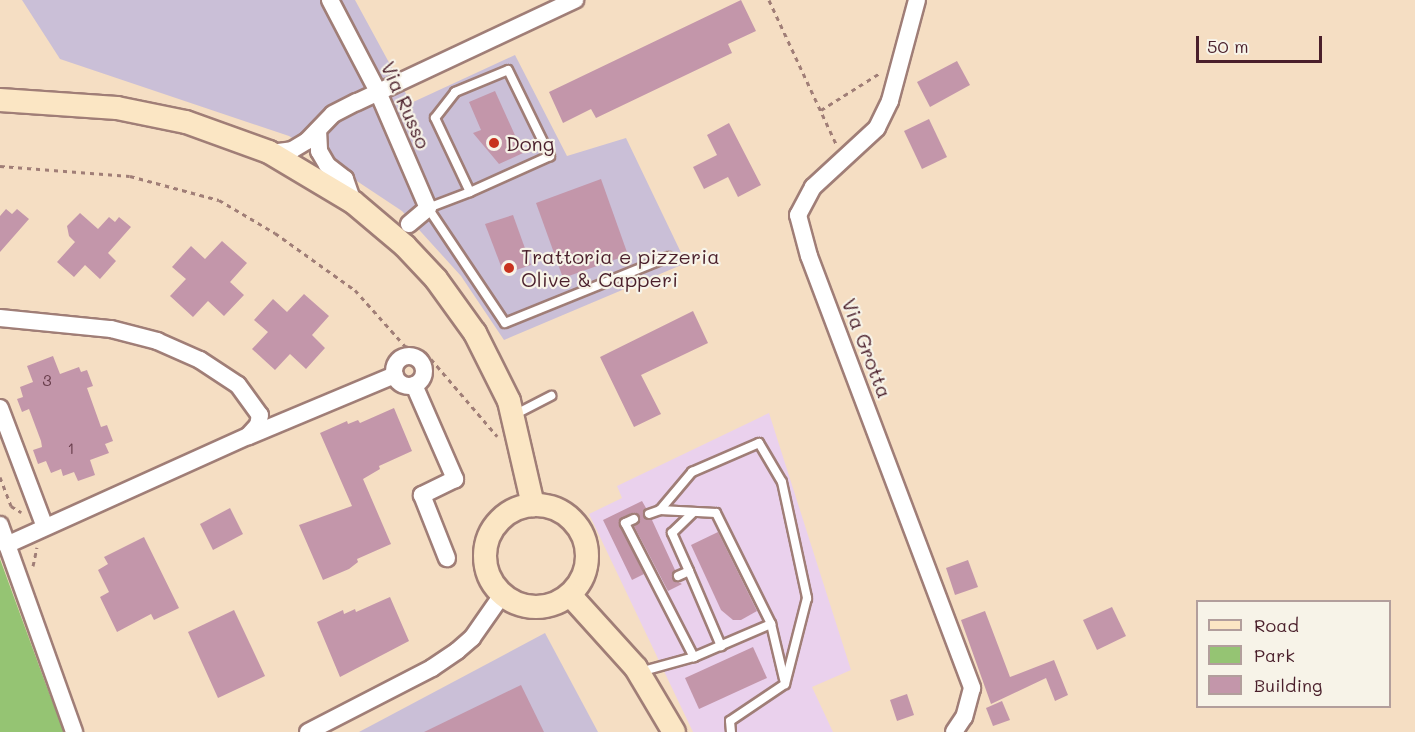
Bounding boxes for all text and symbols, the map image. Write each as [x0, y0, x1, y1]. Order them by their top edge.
scale bar [1199, 24, 1325, 62]
text: 50 m [1207, 34, 1249, 58]
street label: Via Russo [376, 58, 436, 152]
place label: Dong [506, 131, 554, 155]
marker: Dong [487, 136, 501, 150]
place label: Trattoria e pizzeria Olive & Capperi [521, 244, 720, 291]
marker: Trattoria e pizzeria Olive & Capperi [502, 261, 516, 275]
street label: Via Grotta [837, 295, 897, 401]
house number: 3 [42, 370, 52, 390]
house number: 1 [67, 438, 75, 458]
legend [1196, 600, 1391, 708]
text: Road [1254, 613, 1299, 637]
text: Park [1254, 643, 1295, 667]
text: Building [1254, 673, 1322, 697]

